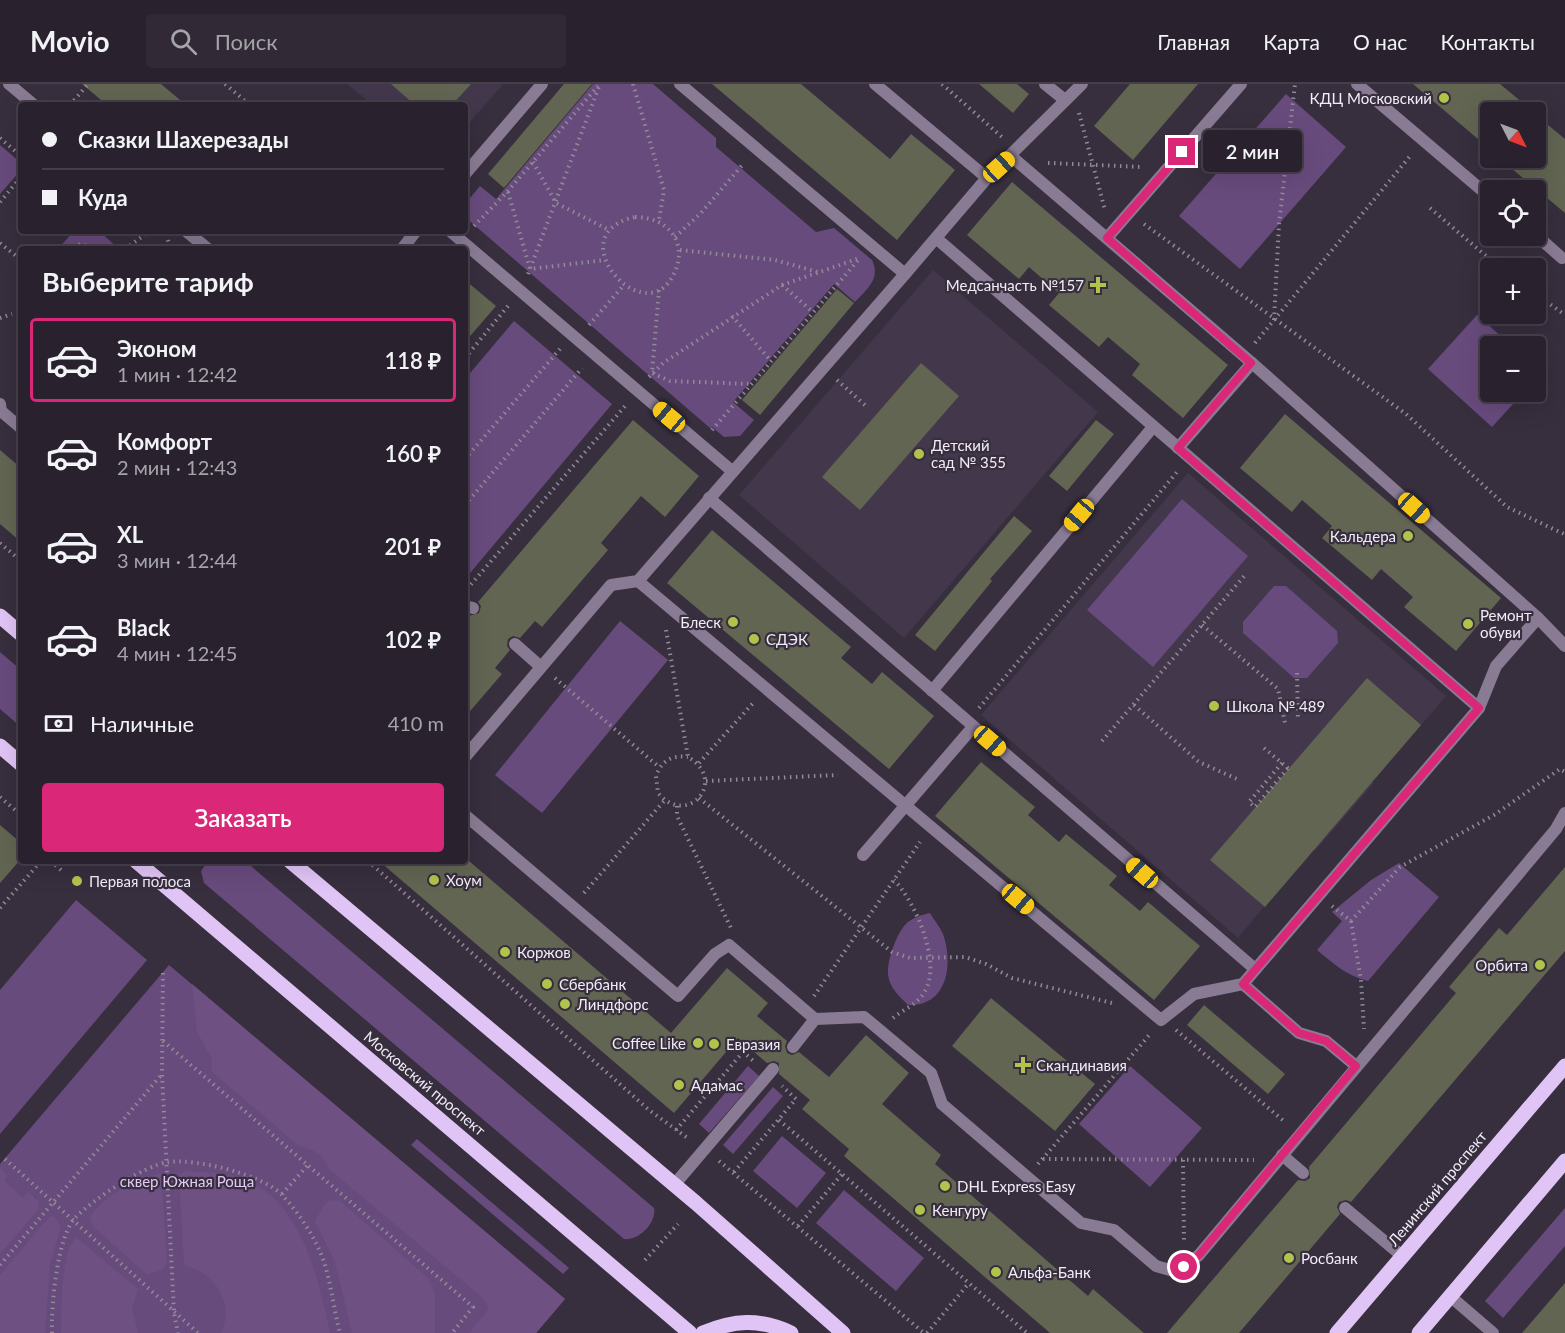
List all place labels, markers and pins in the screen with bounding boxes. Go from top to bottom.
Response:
place label: КДЦ Московский [1310,89,1432,107]
marker: КДЦ Московский [1437,91,1451,105]
place label: Медсанчасть №157 [946,276,1084,294]
marker: Медсанчасть №157 [1089,276,1107,294]
place label: Детский сад № 355 [931,436,1006,471]
marker: Детский сад № 355 [912,447,926,461]
place label: Кальдера [1330,527,1396,545]
marker: Кальдера [1401,529,1415,543]
place label: Ремонт обуви [1480,606,1532,641]
place label: Блеск [680,613,721,631]
marker: Блеск [726,615,740,629]
marker: Ремонт обуви [1461,617,1475,631]
place label: СДЭК [766,630,808,648]
marker: СДЭК [747,632,761,646]
place label: Школа № 489 [1226,697,1325,715]
marker: Школа № 489 [1207,699,1221,713]
place label: Хоум [446,871,482,889]
place label: Первая полоса [89,872,191,890]
marker: Хоум [427,873,441,887]
marker: Первая полоса [70,874,84,888]
place label: Коржов [517,943,571,961]
marker: Коржов [498,945,512,959]
place label: Орбита [1475,956,1528,974]
marker: Орбита [1533,958,1547,972]
place label: Сбербанк [559,975,627,993]
marker: Сбербанк [540,977,554,991]
place label: Линдфорс [576,995,649,1013]
marker: Линдфорс [558,997,572,1011]
place label: Coffee Like [612,1034,686,1052]
place label: Евразия [726,1035,781,1053]
marker: Coffee Like [691,1036,705,1050]
marker: Евразия [707,1037,721,1051]
marker: Скандинавия [1014,1056,1032,1074]
place label: Скандинавия [1036,1056,1127,1074]
place label: Адамас [691,1076,743,1094]
marker: Адамас [672,1078,686,1092]
place label: DHL Express Easy [957,1177,1076,1195]
marker: DHL Express Easy [938,1179,952,1193]
place label: Кенгуру [932,1201,988,1219]
marker: Кенгуру [913,1203,927,1217]
place label: Росбанк [1301,1249,1358,1267]
marker: Росбанк [1282,1251,1296,1265]
place label: Альфа-Банк [1008,1263,1091,1281]
marker: Альфа-Банк [989,1265,1003,1279]

